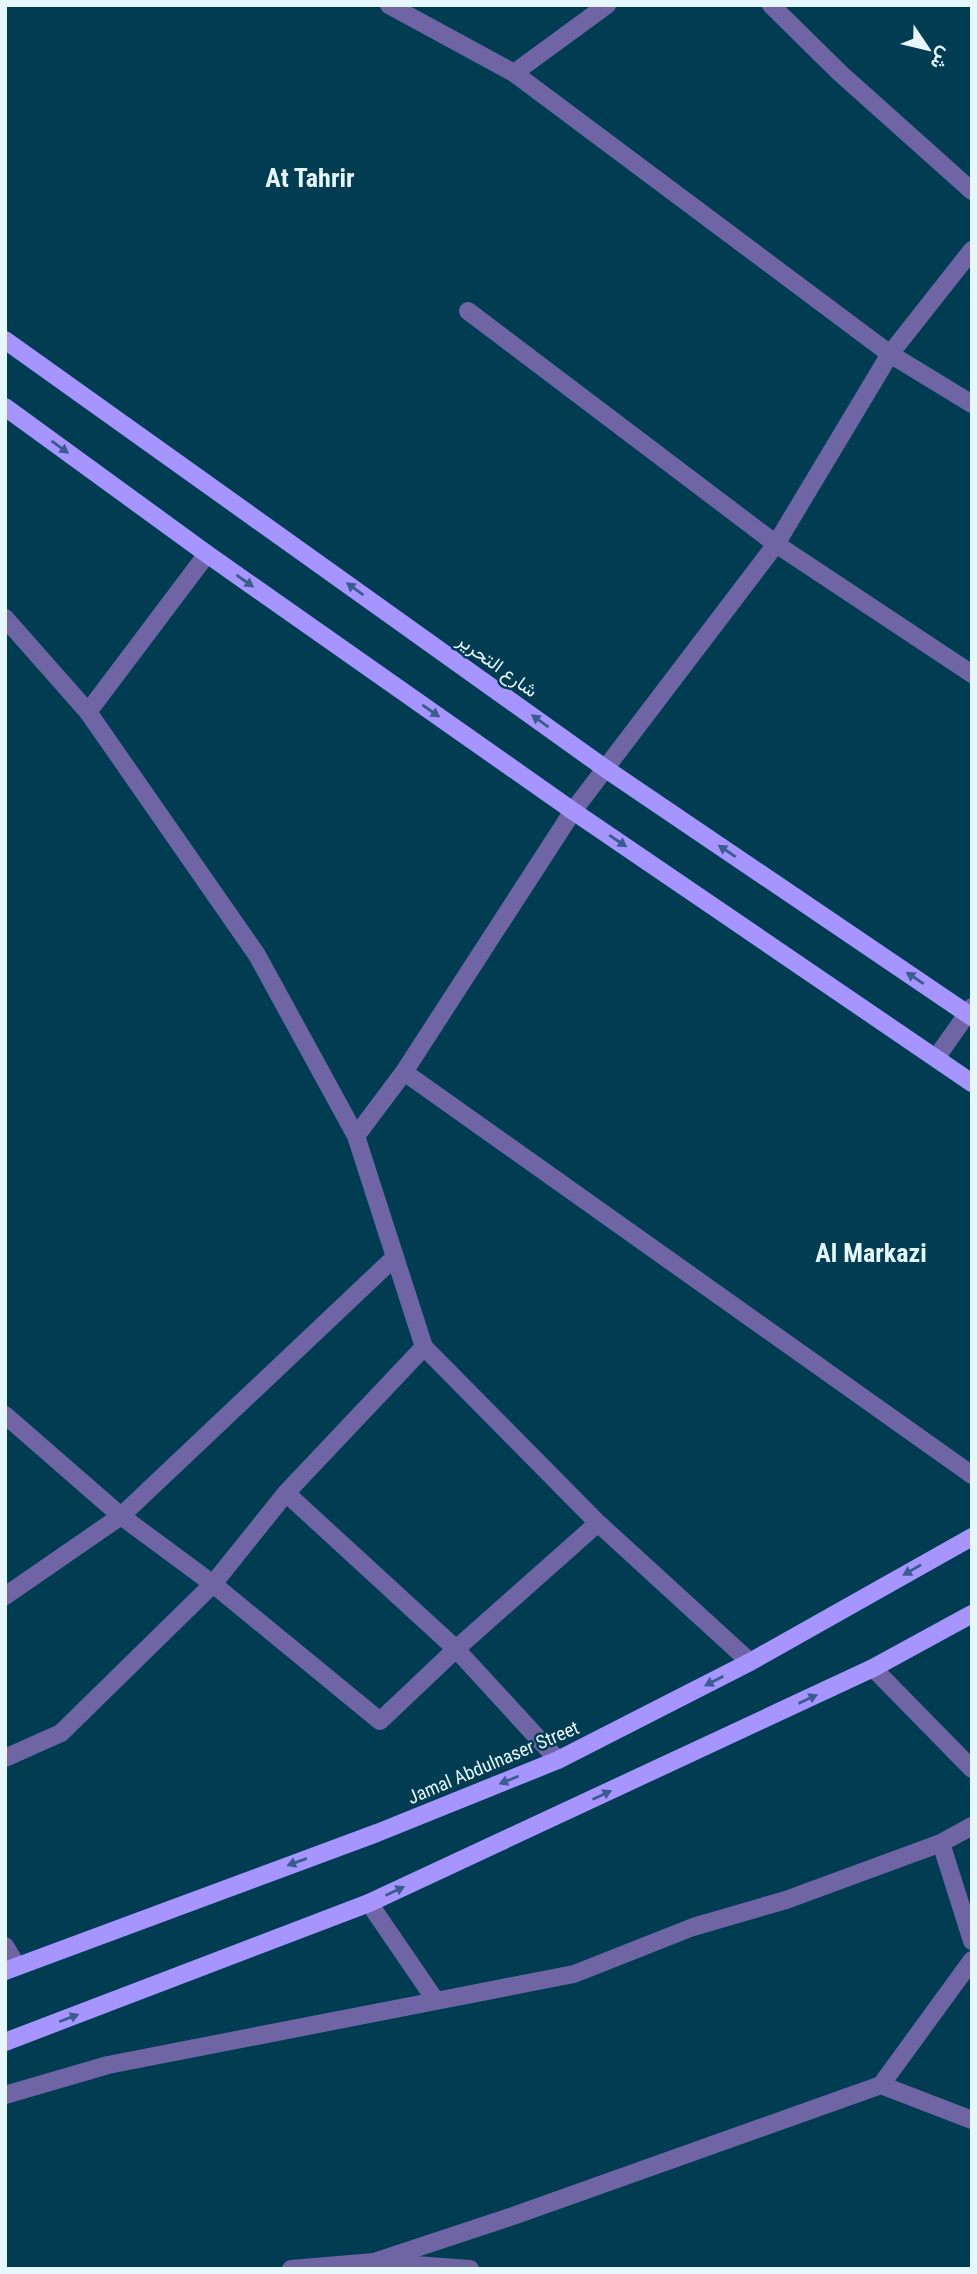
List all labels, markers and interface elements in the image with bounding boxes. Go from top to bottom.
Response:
north arrow [893,14,963,84]
text: ش [925,43,957,75]
district label: At Tahrir [265,163,355,193]
one-way arrow [51,440,69,454]
one-way arrow [235,574,254,587]
one-way arrow [346,582,364,596]
street label: شارع التحرير [452,628,542,703]
one-way arrow [422,704,440,718]
one-way arrow [531,714,549,728]
one-way arrow [609,834,627,848]
one-way arrow [717,844,737,857]
one-way arrow [905,972,925,985]
district label: Al Markazi [815,1238,927,1268]
one-way arrow [903,1564,922,1576]
one-way arrow [704,1675,723,1687]
one-way arrow [798,1693,818,1705]
street label: Jamal Abdulnaser Street [404,1716,582,1809]
one-way arrow [499,1774,519,1786]
one-way arrow [591,1789,612,1800]
one-way arrow [286,1857,307,1868]
one-way arrow [385,1885,405,1897]
one-way arrow [59,2012,80,2023]

